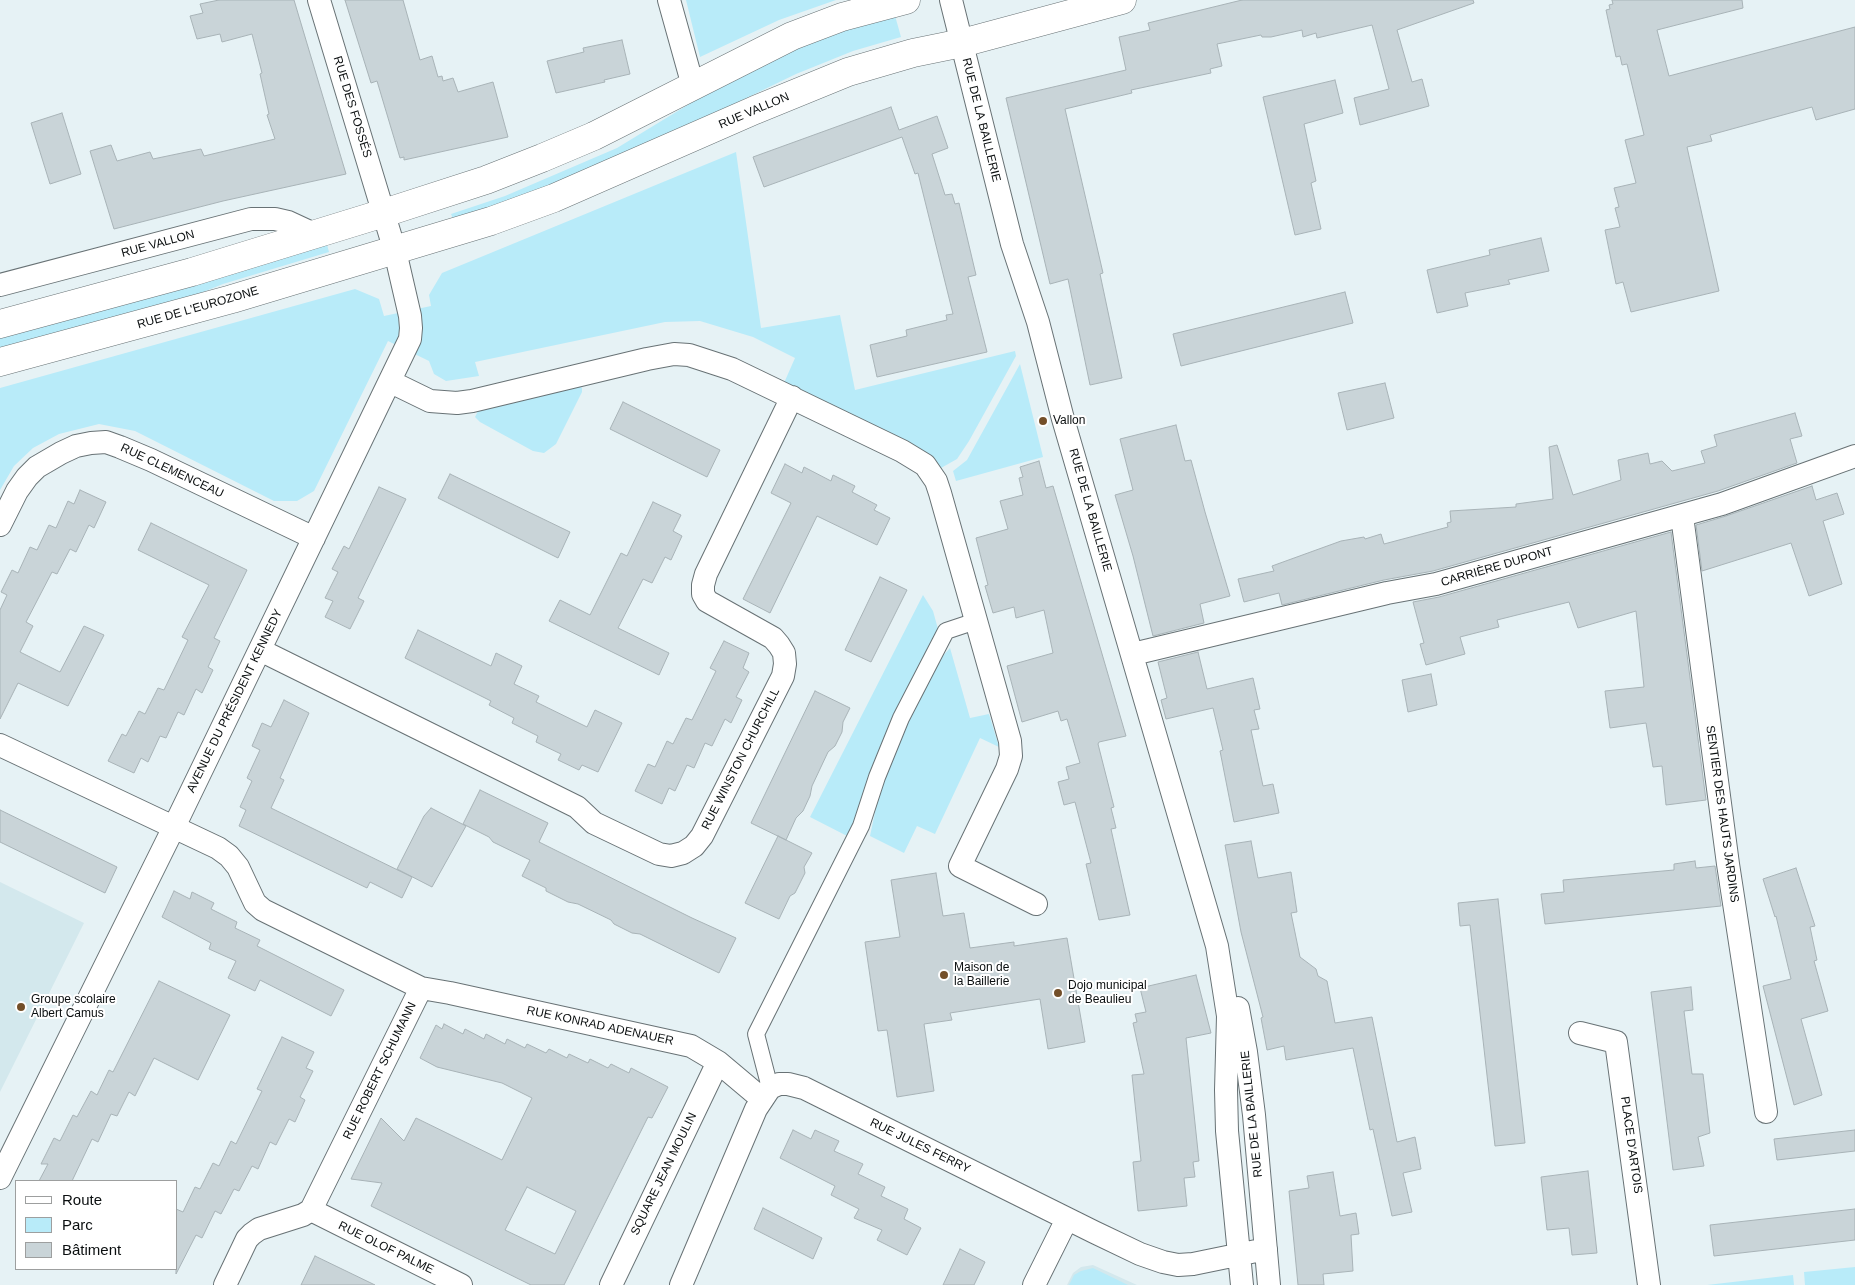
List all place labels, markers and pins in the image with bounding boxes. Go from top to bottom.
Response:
place label: Vallon [1053,414,1085,428]
marker: Vallon [1037,415,1049,427]
place label: Maison de la Baillerie [954,961,1009,989]
marker: Maison de la Baillerie [938,969,950,981]
place label: Dojo municipal de Beaulieu [1068,979,1147,1007]
marker: Dojo municipal de Beaulieu [1052,987,1064,999]
place label: Groupe scolaire Albert Camus [31,993,116,1021]
marker: Groupe scolaire Albert Camus [15,1001,27,1013]

